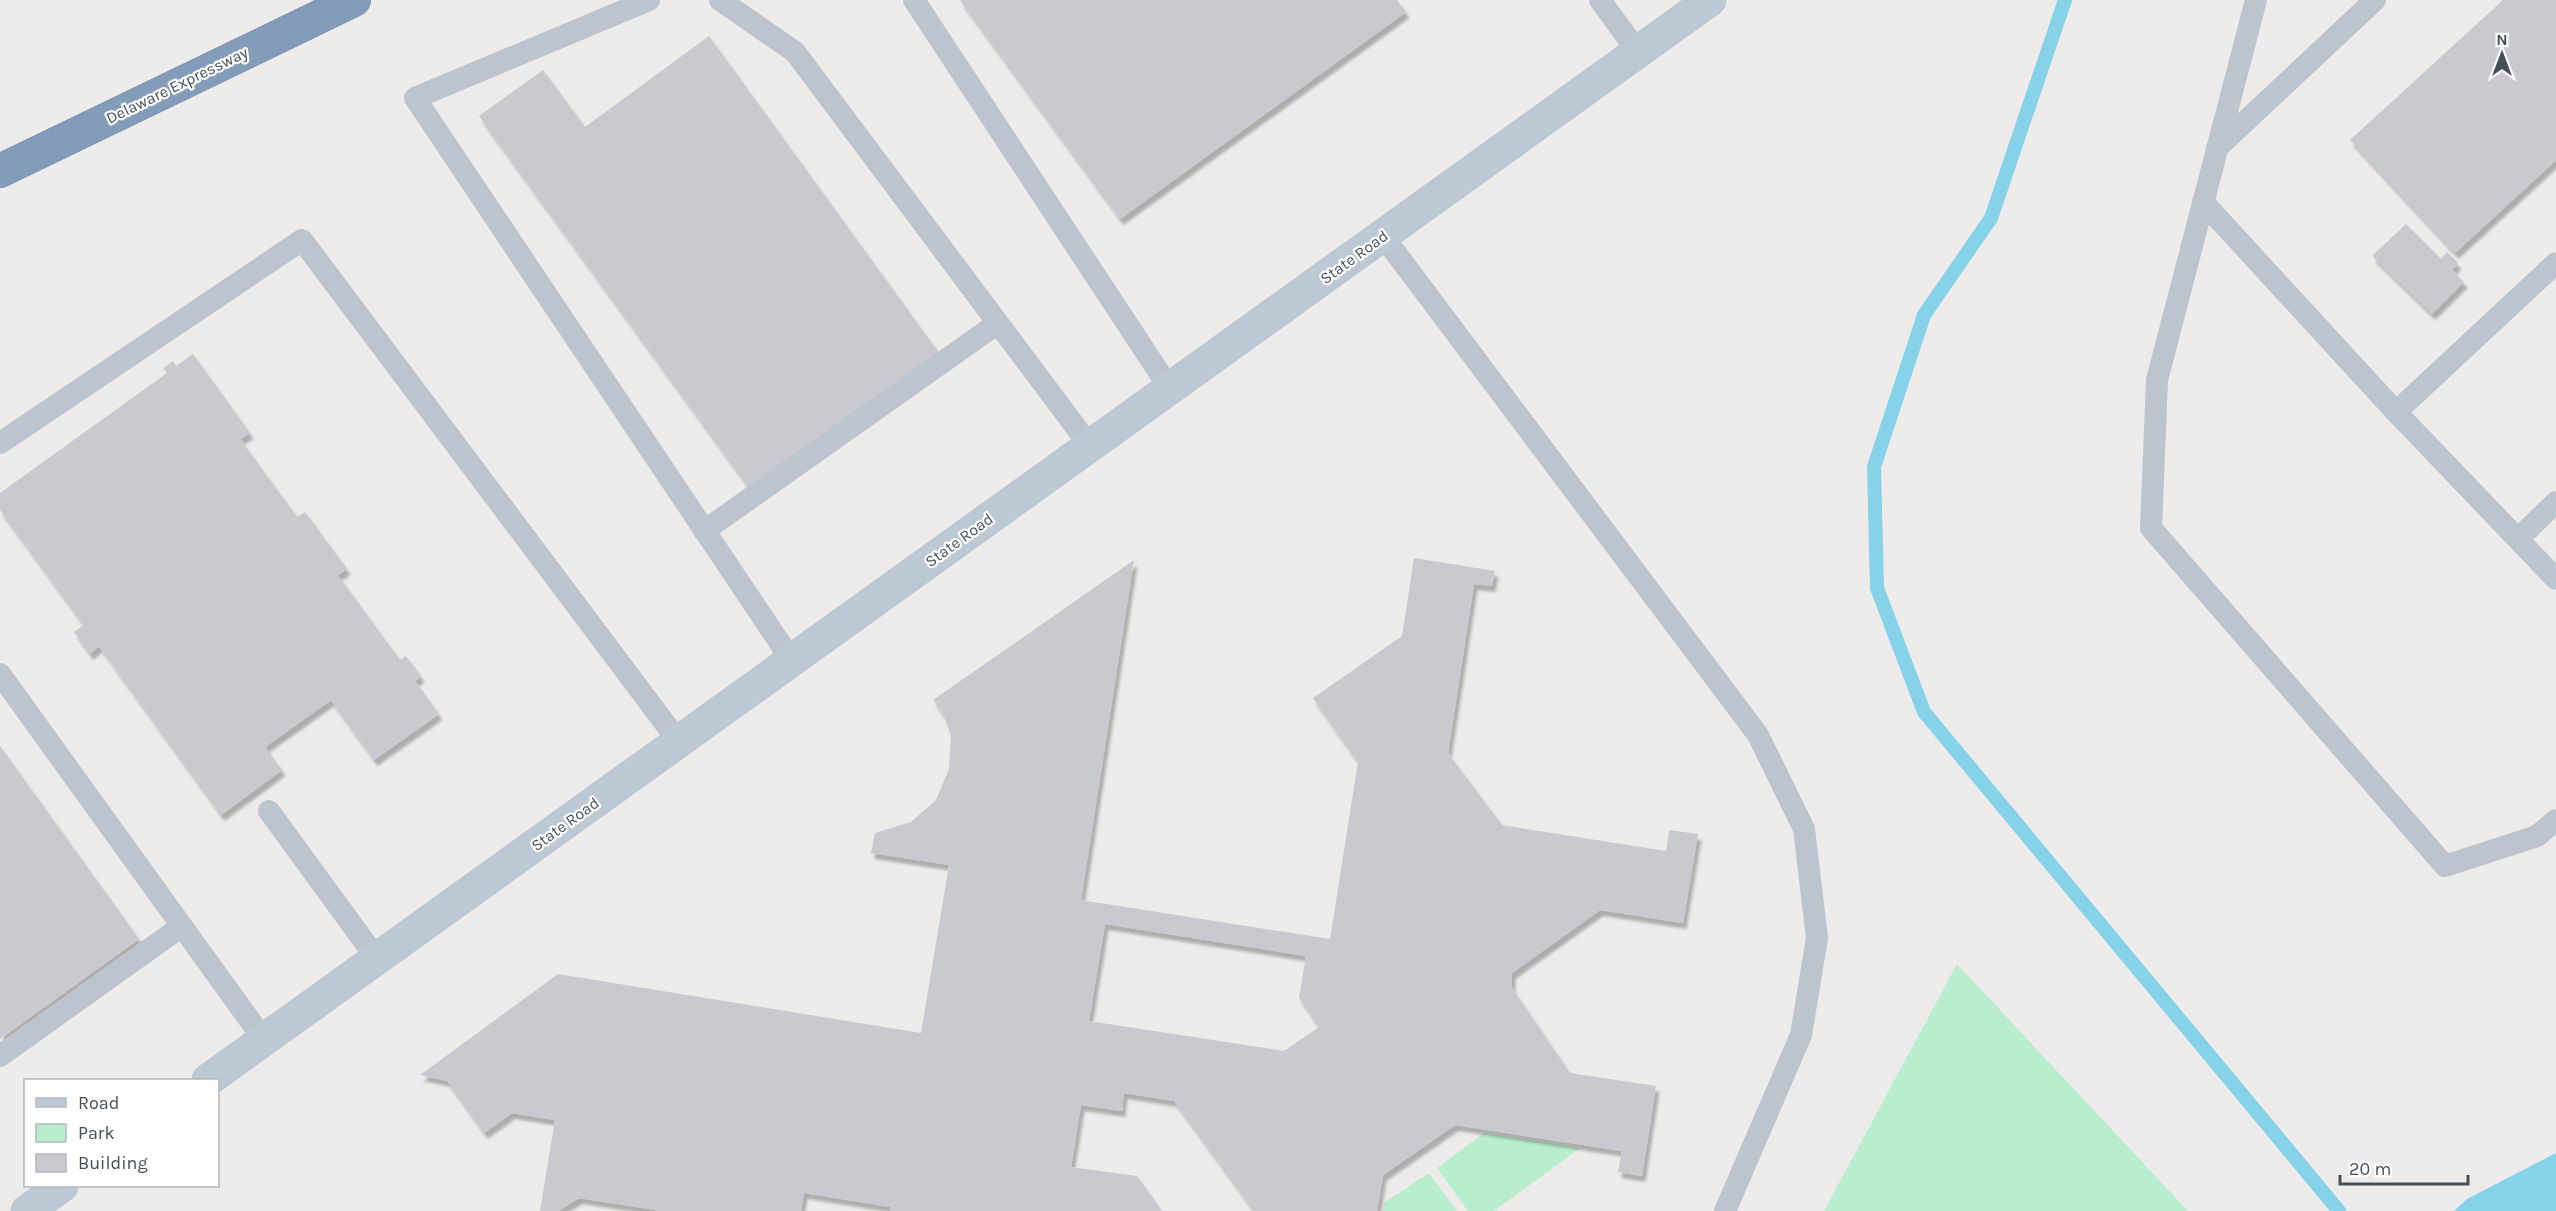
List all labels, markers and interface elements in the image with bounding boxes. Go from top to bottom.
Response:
north arrow [2472,24,2532,84]
text: N [2496,30,2508,49]
street label: Delaware Expressway [103,42,252,128]
street label: State Road [1316,226,1392,288]
street label: State Road [921,509,997,571]
street label: State Road [527,793,603,855]
legend [24,1079,219,1187]
text: Road [78,1092,119,1114]
text: Park [78,1122,115,1144]
scale bar [2340,1148,2468,1186]
text: Building [78,1152,148,1174]
text: 20 m [2349,1158,2391,1180]

